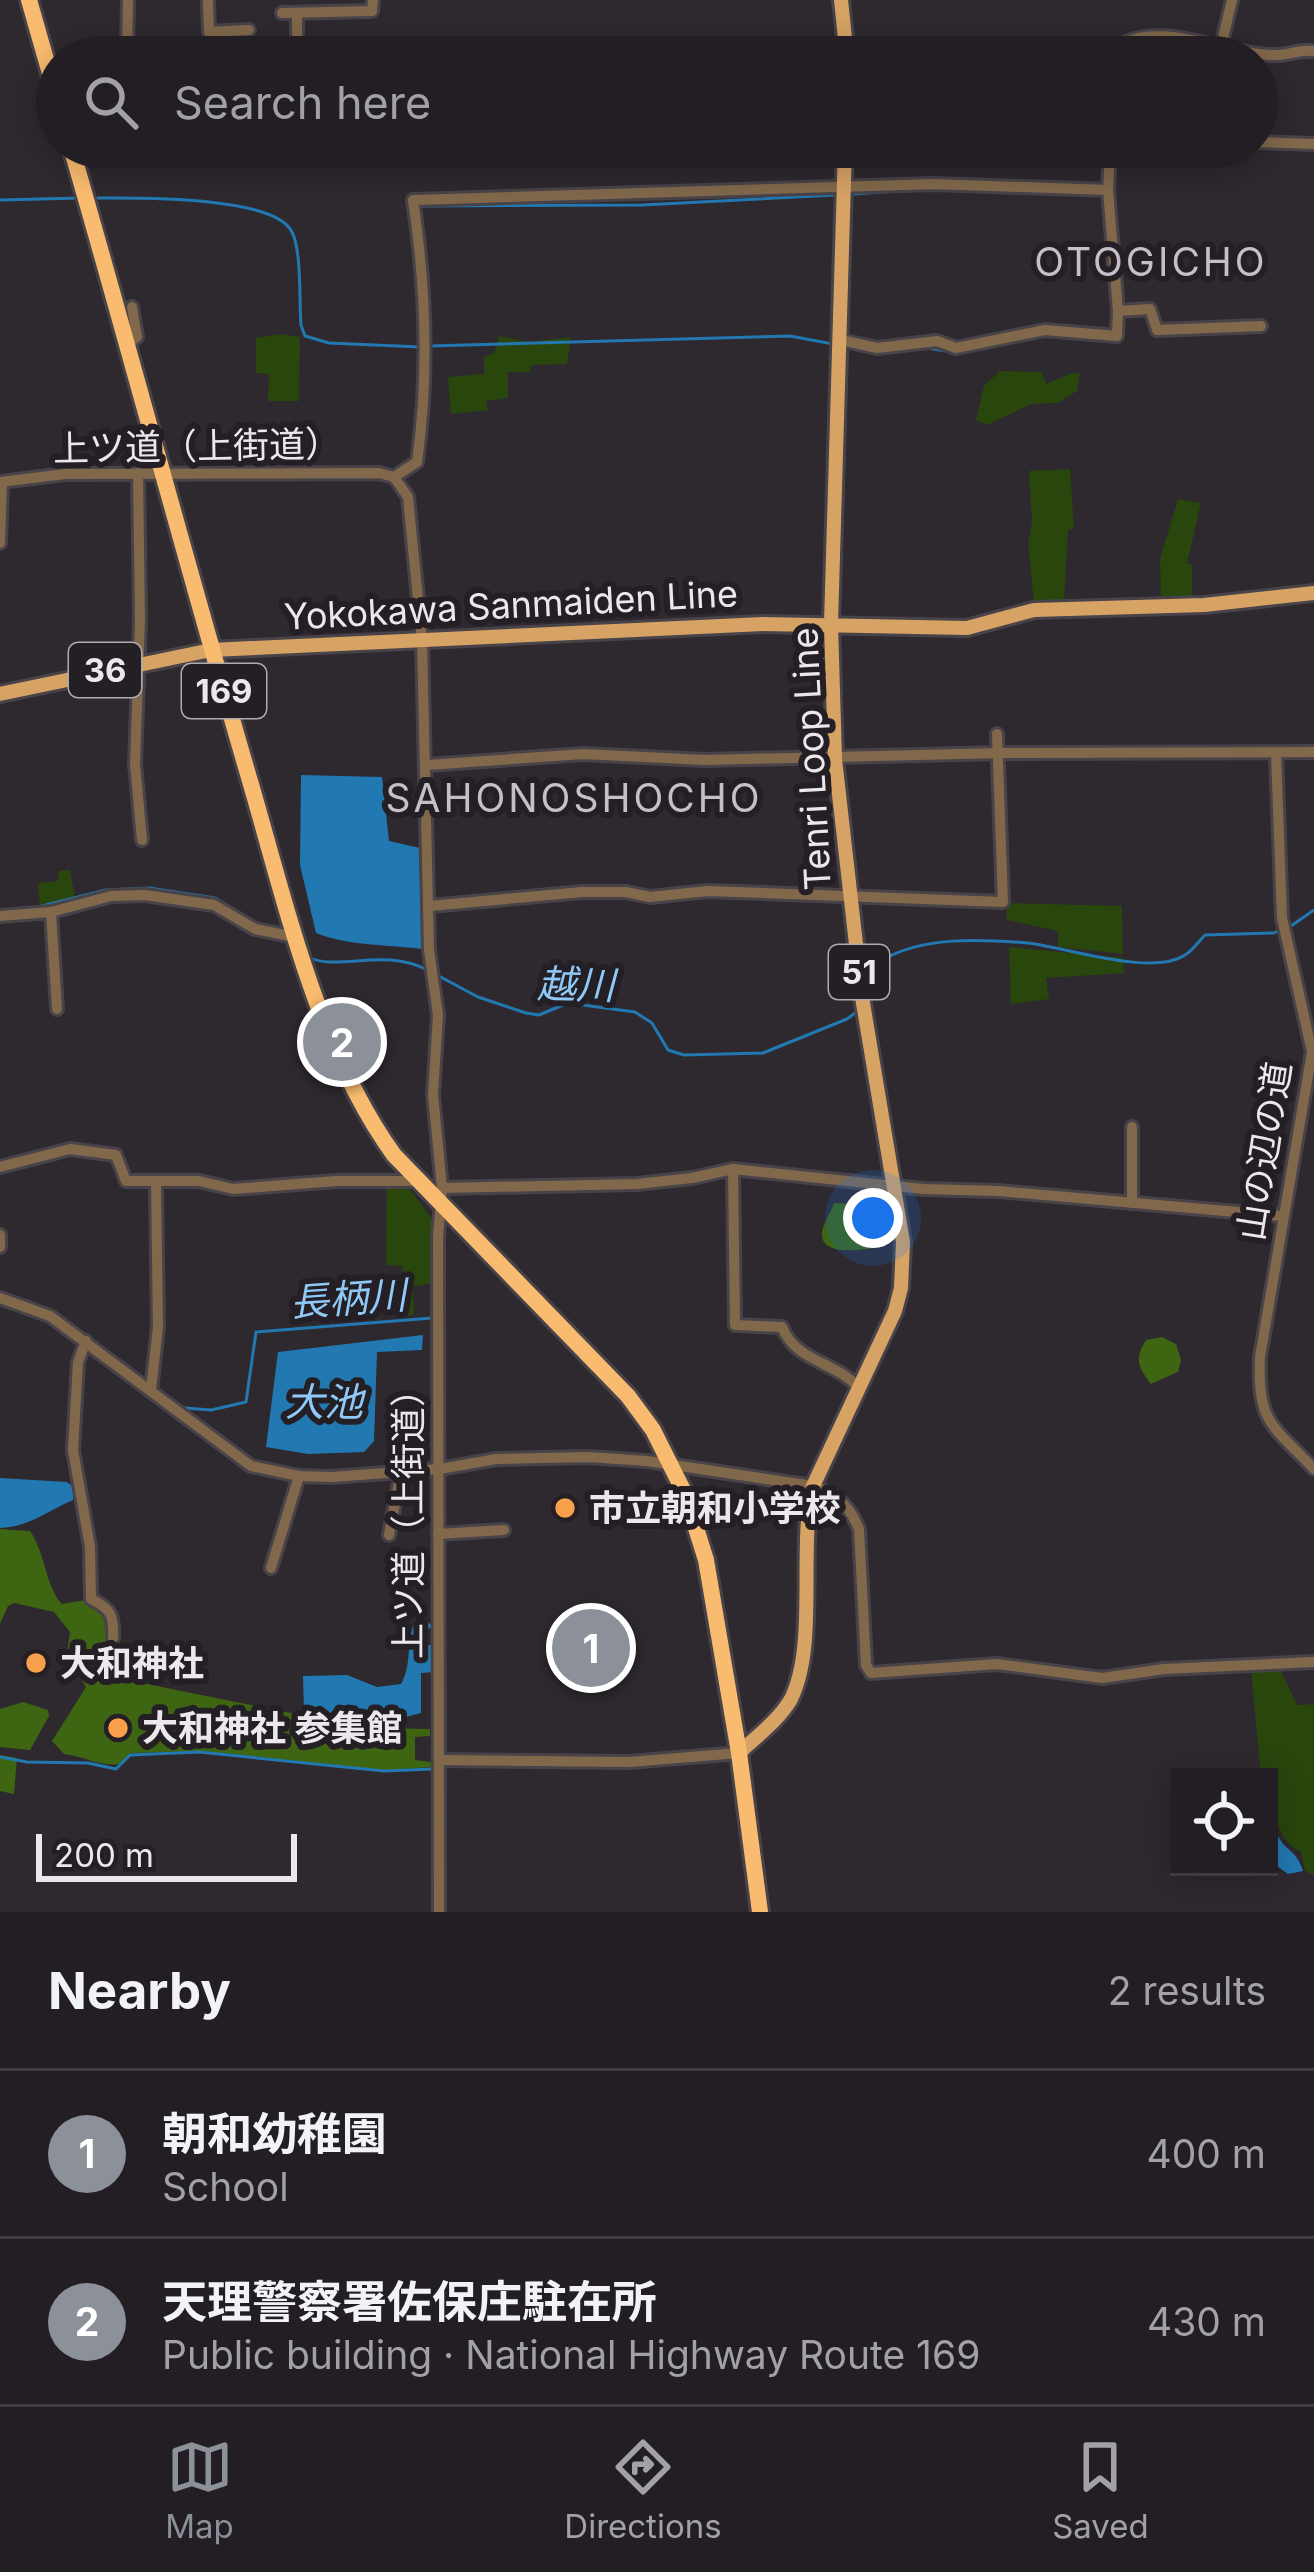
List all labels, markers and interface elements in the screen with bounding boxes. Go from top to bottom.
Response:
search box [36,36,1278,168]
icon: search [78,69,144,135]
text: Search here [174,75,431,130]
district label: OTOGICHO [1034,238,1268,285]
street label: 上ツ道（上街道） [53,421,341,471]
street label: Yokokawa Sanmaiden Line [283,571,739,639]
street label: Tenri Loop Line [782,627,840,891]
road number: 36 [69,643,141,697]
road number: 169 [182,664,266,718]
district label: SAHONOSHOCHO [385,774,763,821]
road number: 51 [829,945,889,999]
water label: 越川 [537,960,619,1008]
pin: 2 [303,997,381,1087]
street label: 山の辺の道 [1228,1059,1300,1243]
your location [843,1188,903,1248]
water label: 長柄川 [288,1270,412,1326]
street label: 上ツ道（上街道） [386,1371,430,1659]
water label: 大池 [285,1378,367,1425]
place label: 市立朝和小学校 [589,1486,841,1530]
marker: 市立朝和小学校 [552,1495,578,1521]
pin: 1 [552,1603,630,1693]
place label: 大和神社 [60,1641,204,1685]
marker: 大和神社 [23,1650,49,1676]
place label: 大和神社 参集館 [142,1706,403,1750]
marker: 大和神社 参集館 [105,1715,131,1741]
map controls [1170,1768,1278,1876]
button: locate [1170,1768,1278,1876]
scale bar [36,1828,297,1881]
text: 200 m [54,1835,154,1875]
text: Nearby [48,1960,231,2021]
text: 2 results [1108,1967,1266,2014]
text: 朝和幼稚園 [162,2106,387,2161]
text: 1 [79,2130,95,2177]
text: 400 m [1146,2130,1266,2177]
text: School [162,2163,289,2210]
text: 天理警察署佐保庄駐在所 [162,2274,657,2329]
text: 2 [75,2298,99,2345]
text: 430 m [1147,2298,1266,2345]
text: Public building · National Highway Route 169 [162,2331,980,2378]
tab: Map [165,2434,234,2546]
tab: Directions [564,2434,722,2546]
tab: Saved [1052,2434,1149,2546]

